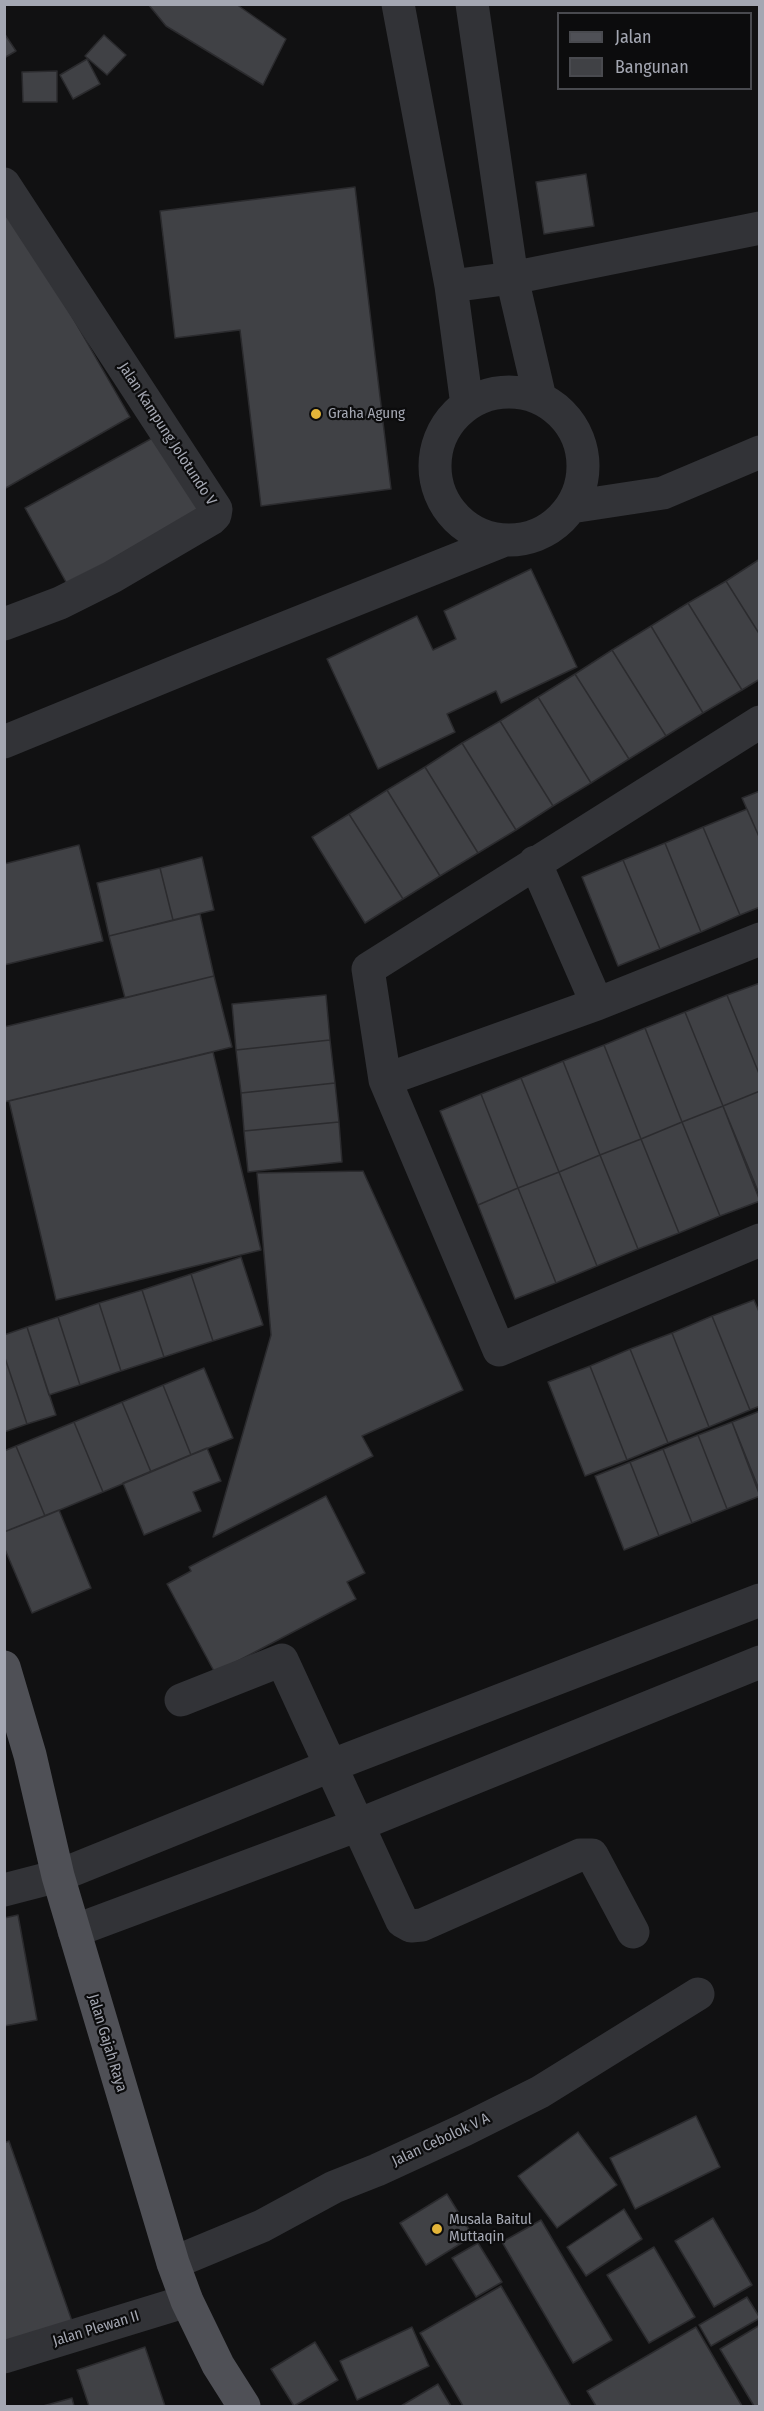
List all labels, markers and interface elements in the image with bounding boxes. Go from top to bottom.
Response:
legend [557,12,752,90]
text: Jalan [615,26,652,48]
text: Bangunan [615,56,689,78]
street label: Jalan Kampung Jolotundo V [114,359,220,509]
place label: Graha Agung [328,405,405,423]
marker: Graha Agung [309,407,323,421]
street label: Jalan Gajah Raya [84,1992,130,2094]
street label: Jalan Cebolok V A [389,2109,493,2171]
place label: Musala Baitul Muttaqin [449,2211,532,2246]
marker: Musala Baitul Muttaqin [430,2222,444,2236]
street label: Jalan Plewan II [51,2307,141,2351]

